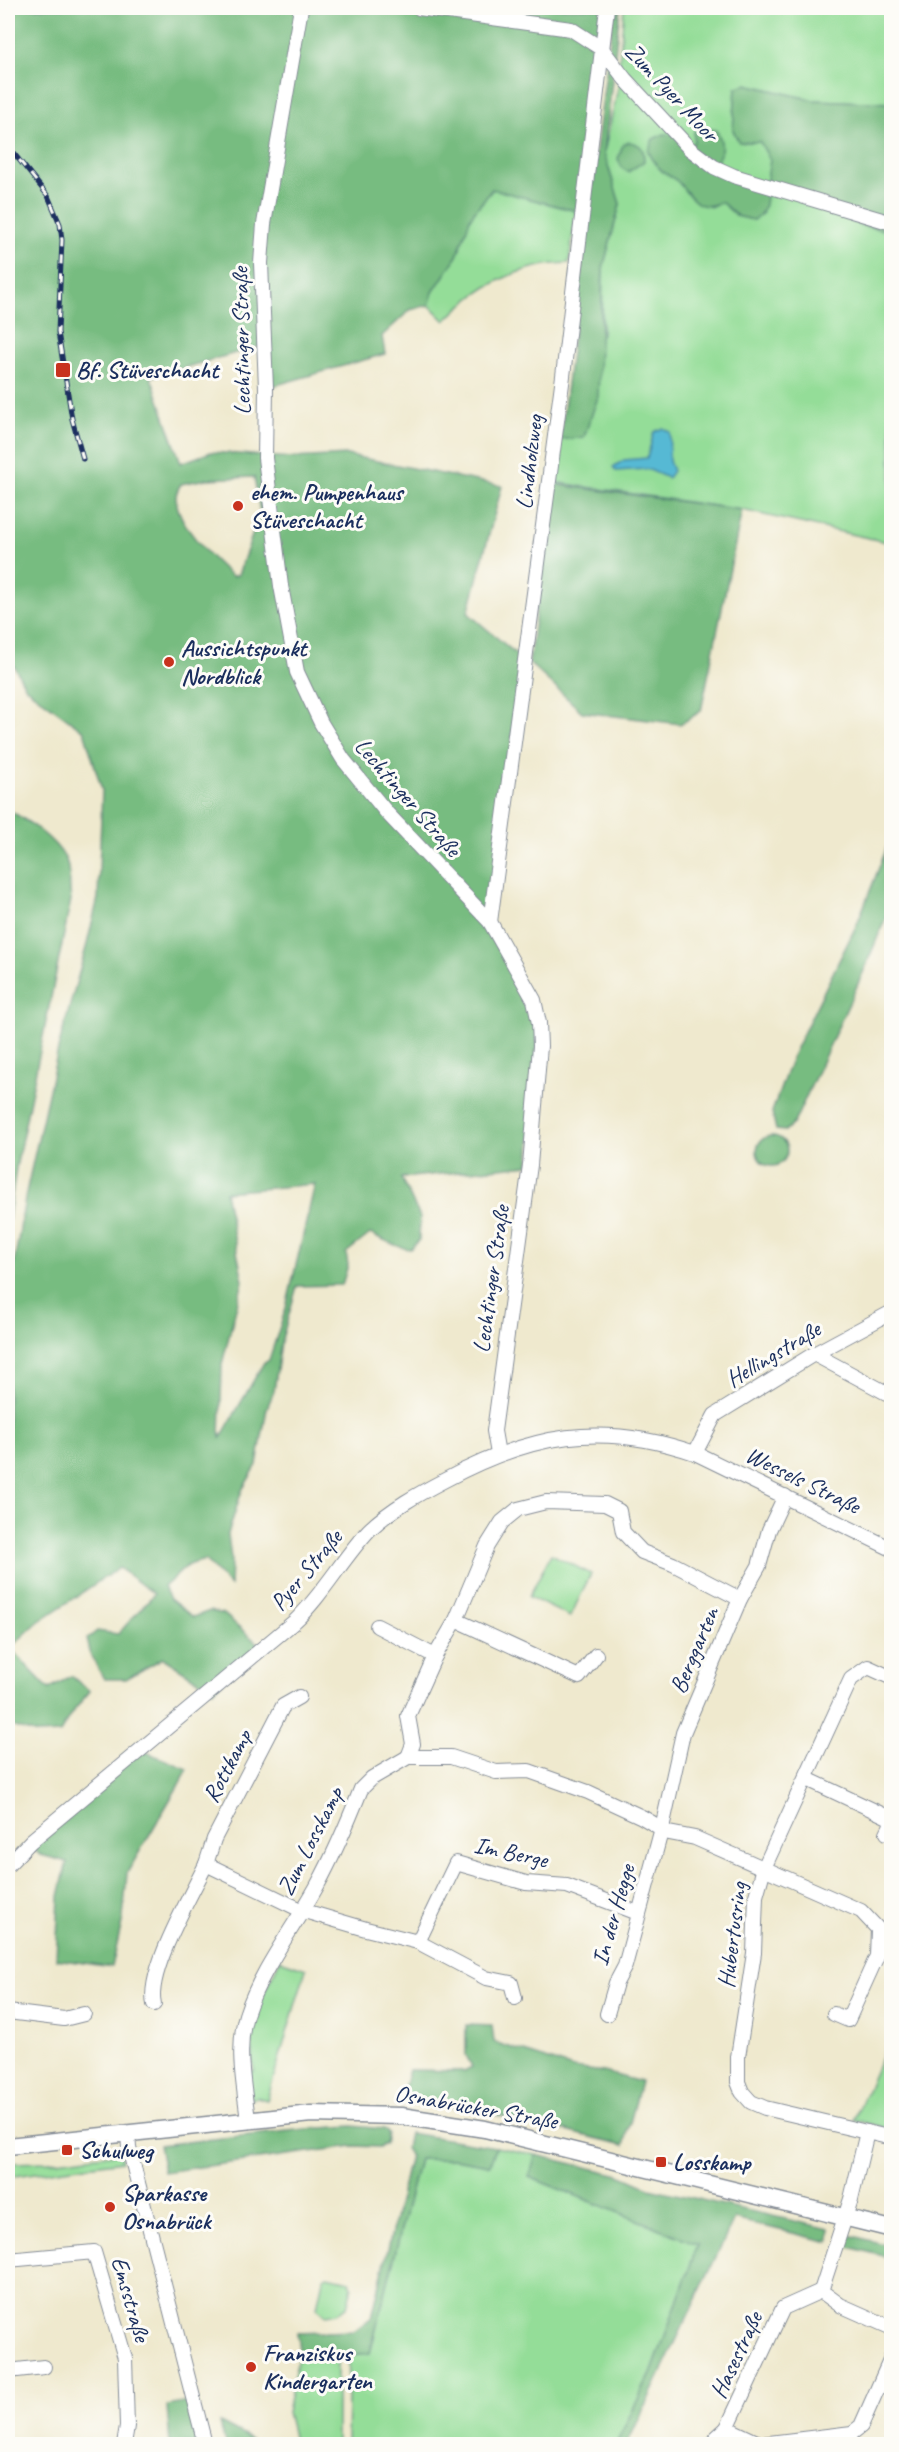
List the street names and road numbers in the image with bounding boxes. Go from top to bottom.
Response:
street label: Zum Pyer Moor [619,36,727,149]
street label: Lechtinger Straße [225,265,257,415]
street label: Lindholzweg [508,412,550,511]
street label: Lechtinger Straße [348,731,469,864]
street label: Lechtinger Straße [466,1201,516,1354]
street label: Hellingstraße [720,1313,828,1394]
street label: Wessels Straße [741,1439,867,1522]
street label: Pyer Straße [263,1522,350,1617]
street label: Berggarten [662,1601,726,1698]
street label: Rottkamp [195,1723,259,1807]
street label: Zum Losskamp [270,1780,351,1900]
street label: Im Berge [472,1830,553,1875]
street label: In der Hegge [584,1859,642,1969]
street label: Hubertusring [711,1879,754,1990]
street label: Osnabrücker Straße [392,2078,562,2136]
street label: Emsstraße [105,2253,158,2347]
street label: Hasestraße [703,2305,770,2403]

